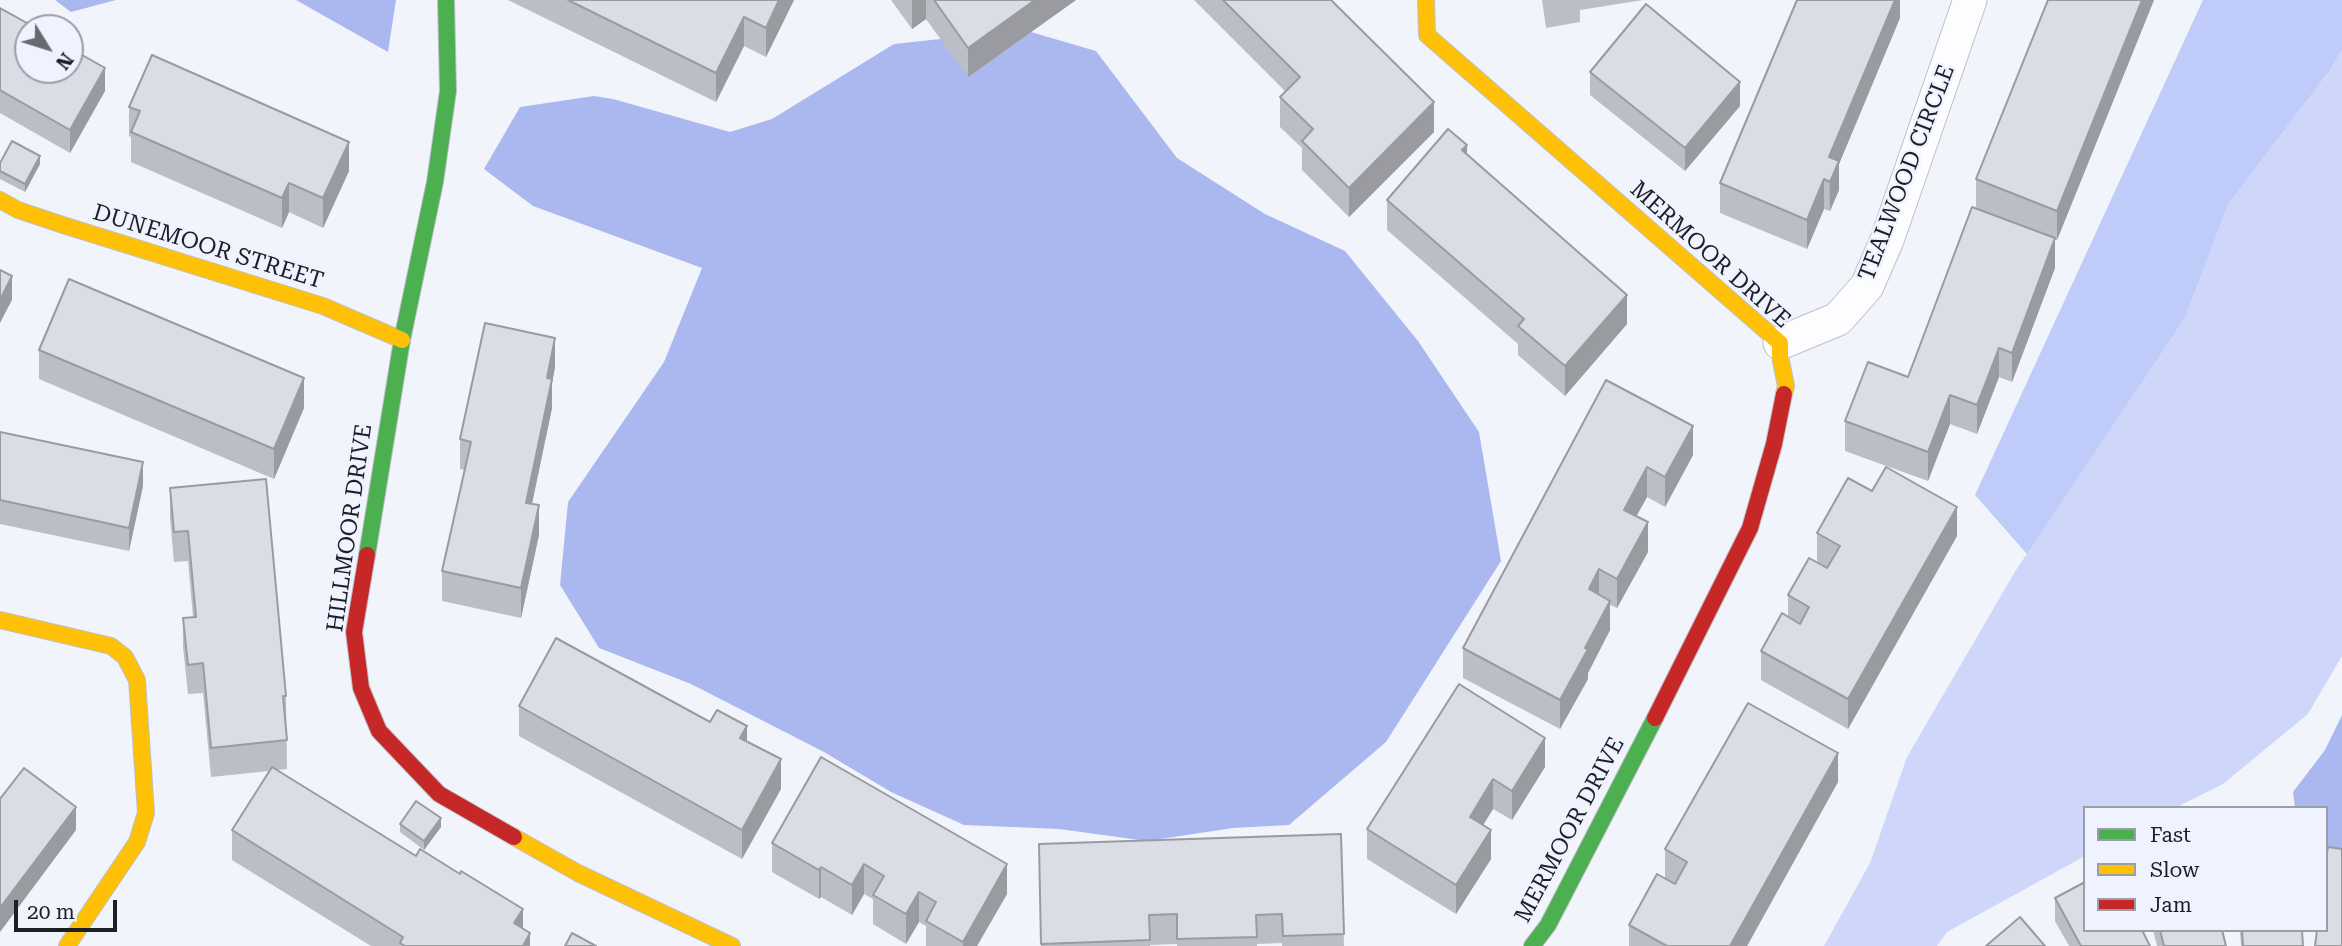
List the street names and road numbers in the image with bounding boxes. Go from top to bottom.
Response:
street label: TEALWOOD CIRCLE [1853,61,1961,285]
street label: MERMOOR DRIVE [1624,176,1796,334]
street label: DUNEMOOR STREET [89,199,327,295]
street label: HILLMOOR DRIVE [322,422,378,634]
street label: MERMOOR DRIVE [1509,733,1631,927]

